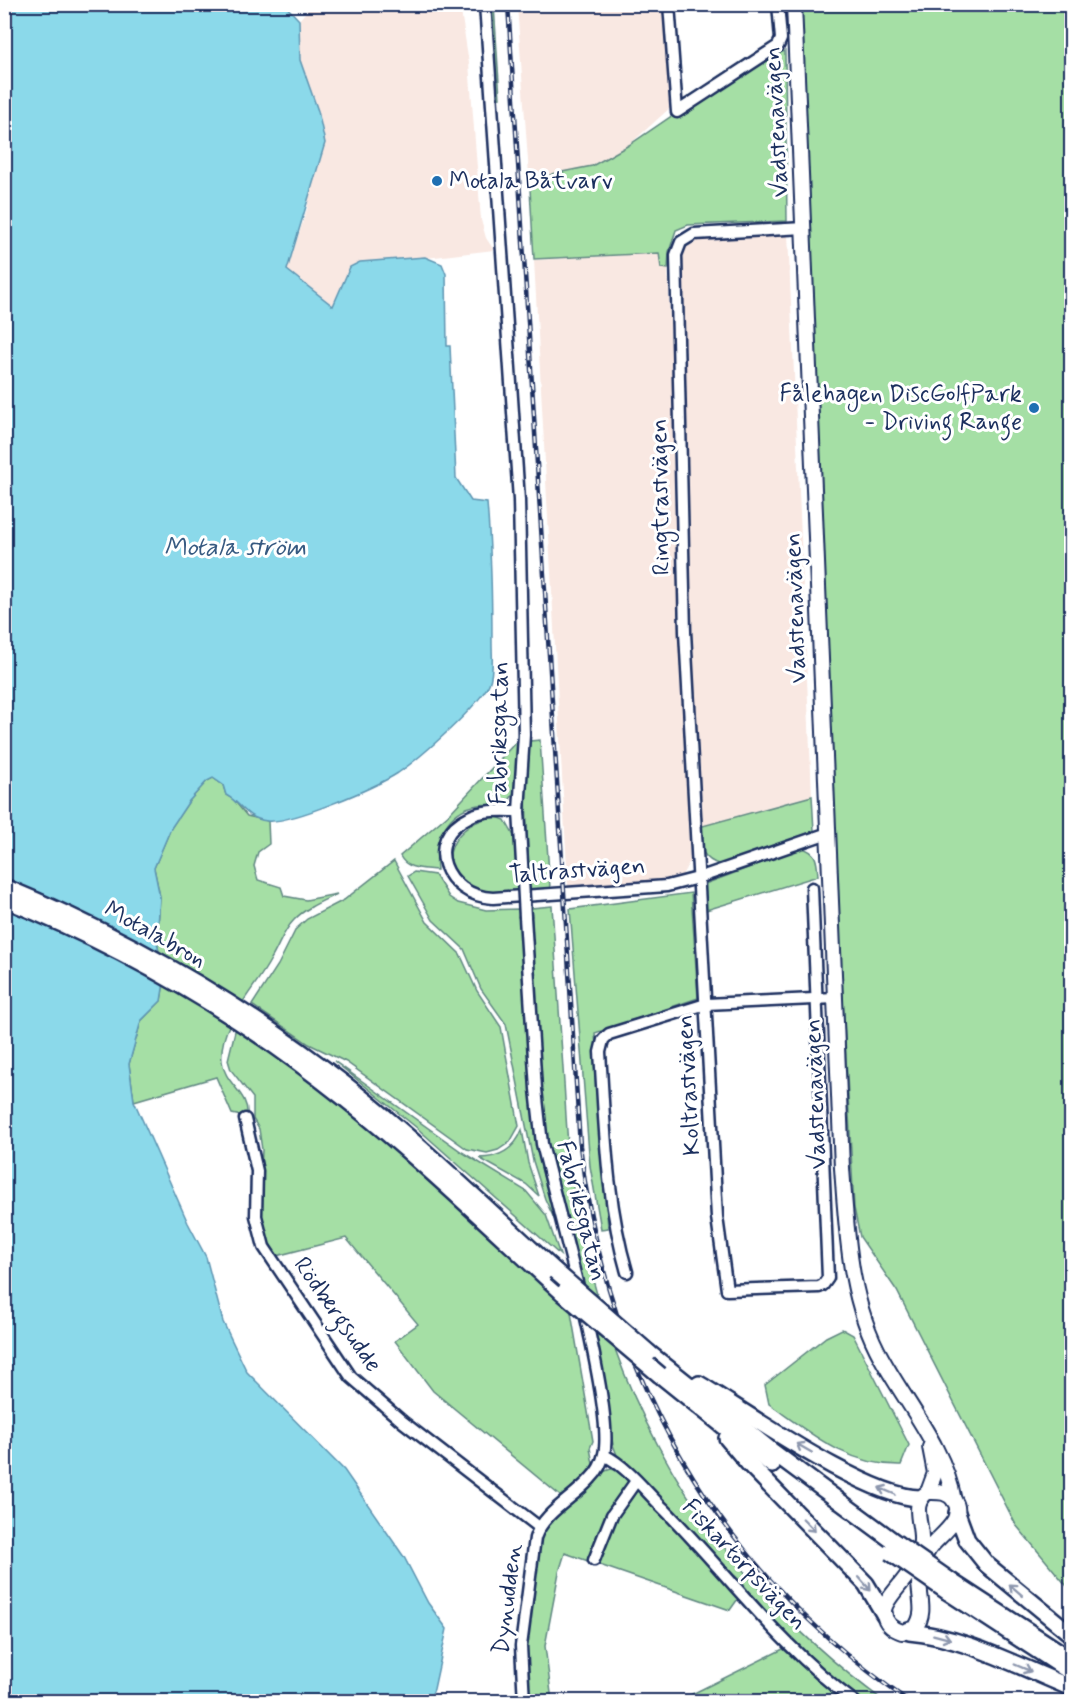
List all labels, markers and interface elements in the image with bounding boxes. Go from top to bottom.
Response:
street label: Vadstenavägen [758,46,796,198]
place label: Motala Båtvarv [449,166,613,197]
marker: Motala Båtvarv [430,174,444,188]
place label: Fålehagen DiscGolfPark - Driving Range [780,379,1022,441]
marker: Fålehagen DiscGolfPark - Driving Range [1027,401,1041,415]
street label: Ringtrastvägen [644,418,680,576]
water label: Motala ström [164,531,306,565]
street label: Vadstenavägen [778,532,814,684]
street label: Fabriksgatan [483,661,519,805]
street label: Taltrastvägen [508,851,646,891]
street label: Motalabron [98,894,212,976]
street label: Koltrastvägen [670,1014,708,1156]
street label: Vadstenavägen [798,1018,834,1170]
street label: Fabriksgatan [547,1138,613,1285]
street label: Rödbergsudde [283,1251,388,1380]
one-way arrow [796,1442,813,1454]
one-way arrow [878,1485,897,1496]
street label: Fiskartorpsvägen [675,1493,813,1637]
one-way arrow [802,1518,816,1533]
street label: Dynudden [486,1542,530,1656]
one-way arrow [858,1576,872,1591]
one-way arrow [1009,1583,1024,1597]
one-way arrow [932,1632,951,1643]
one-way arrow [1013,1663,1032,1674]

